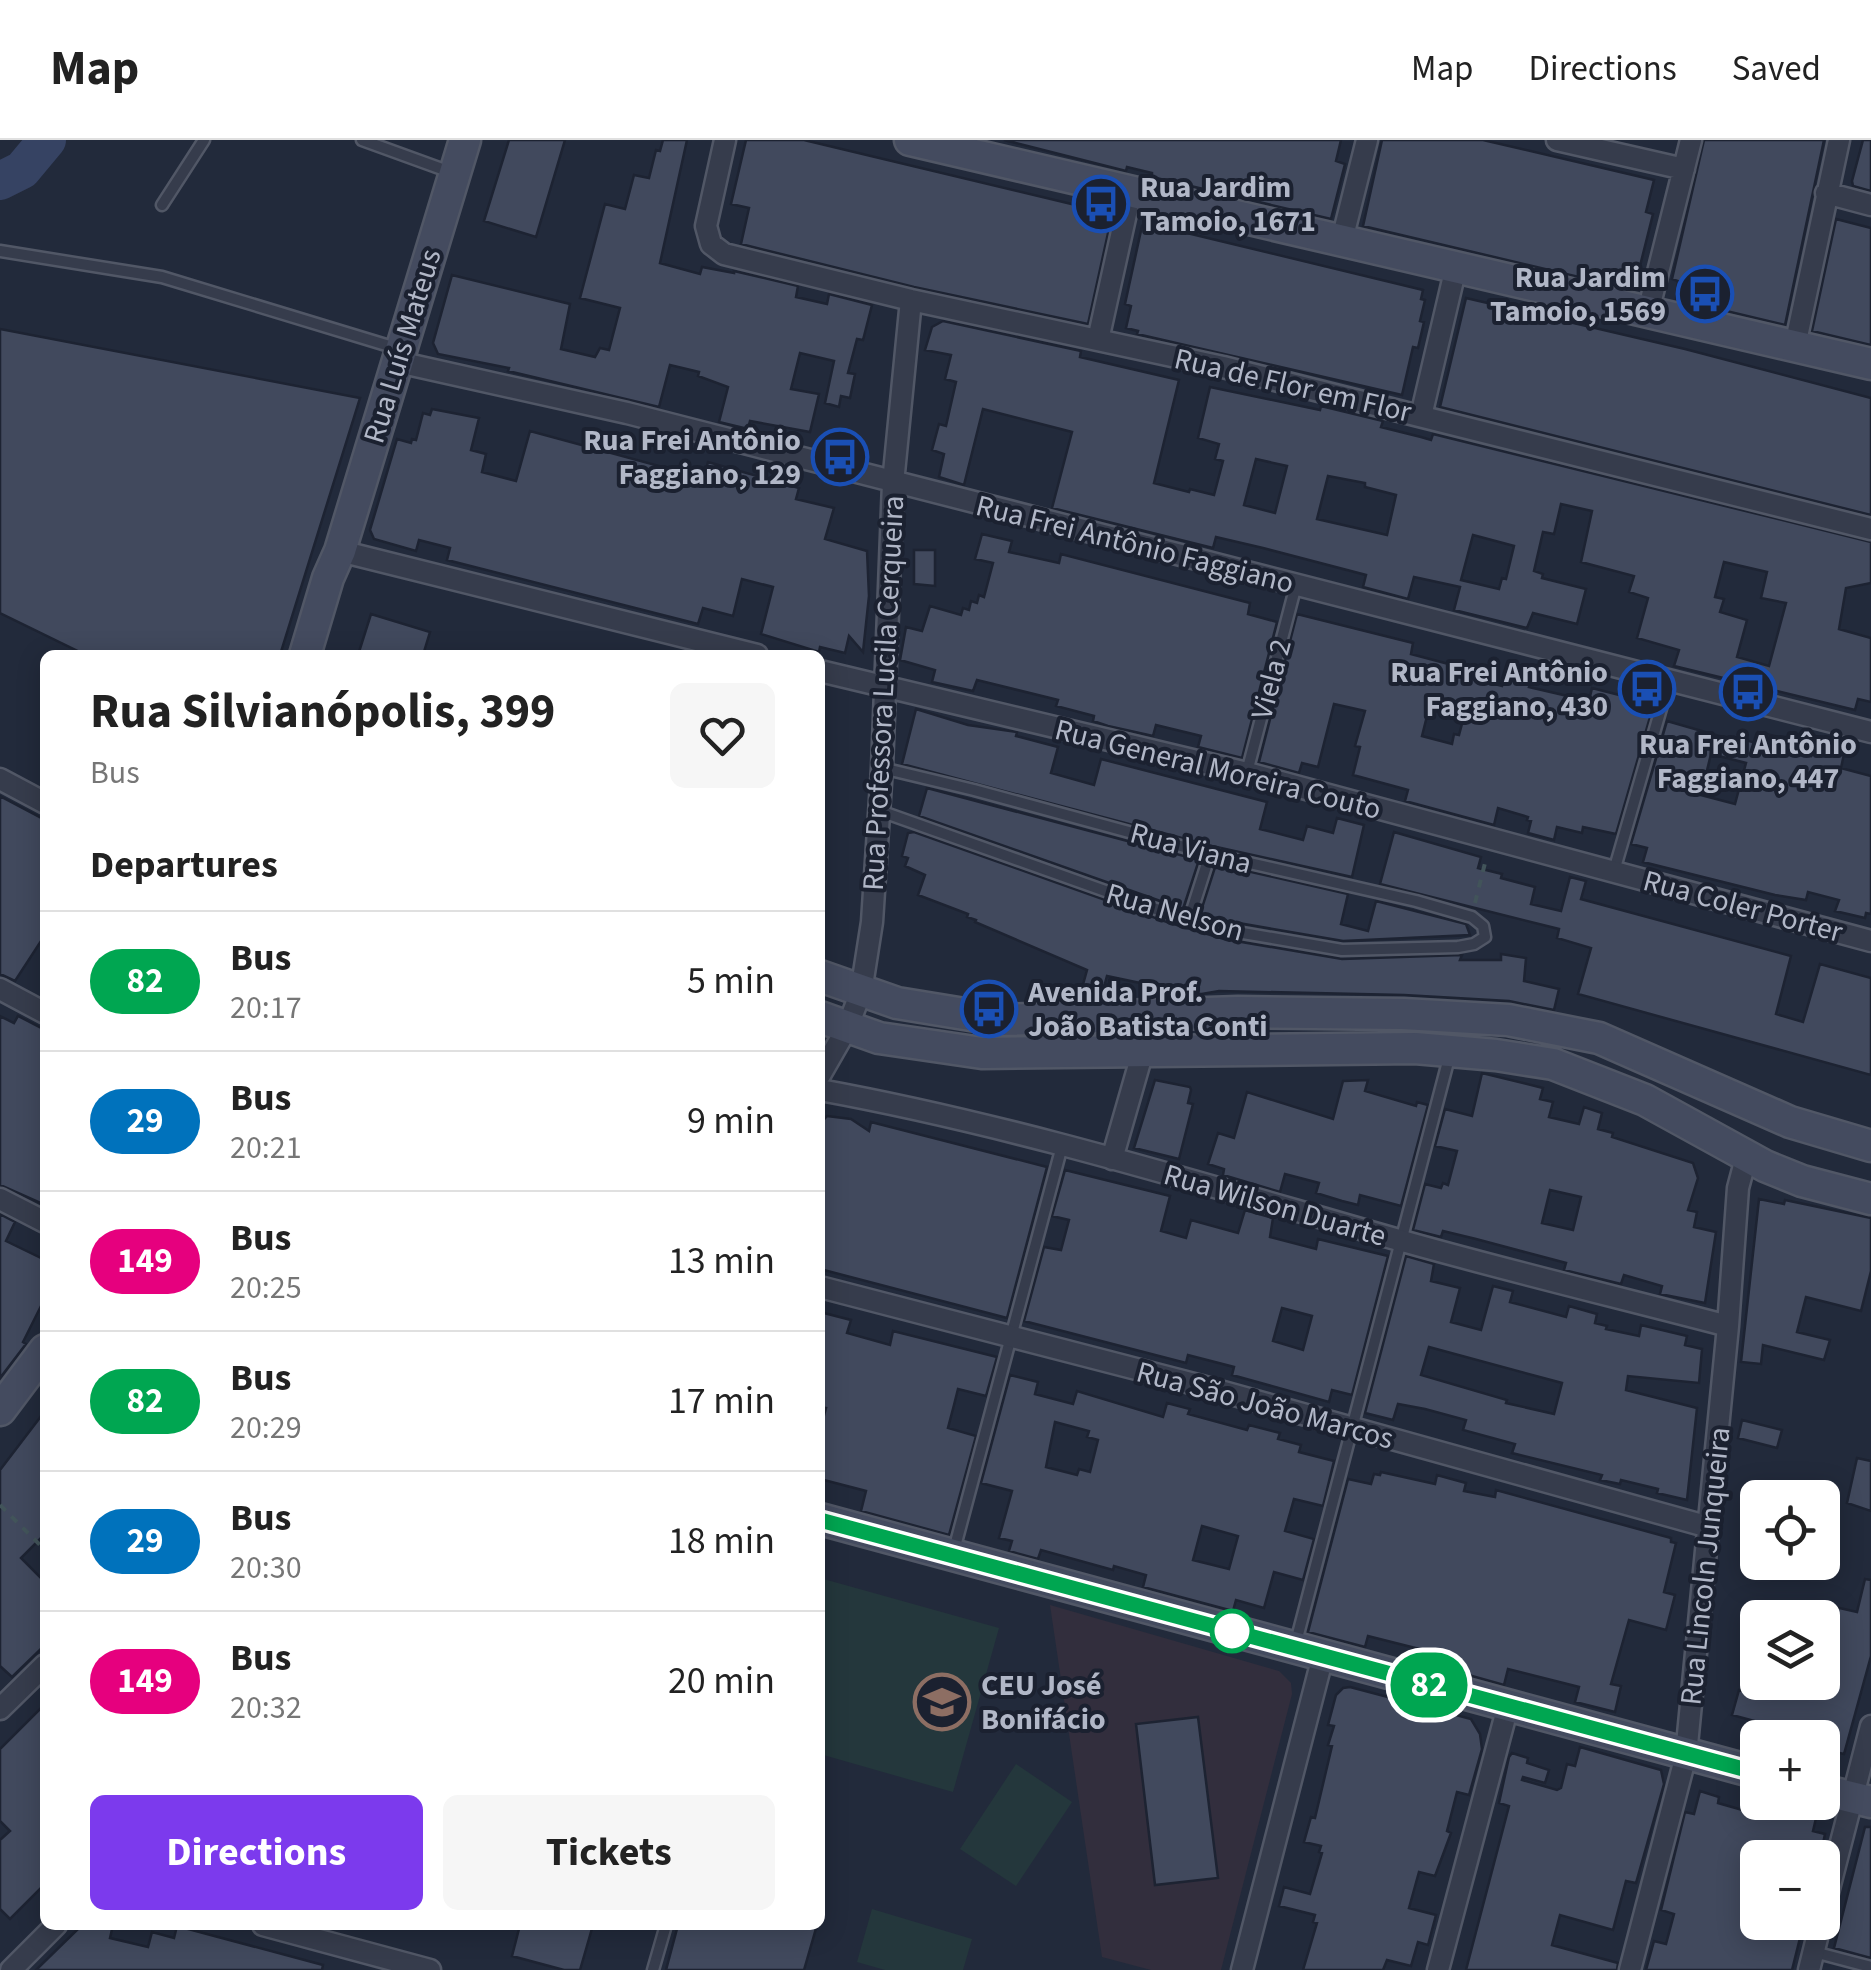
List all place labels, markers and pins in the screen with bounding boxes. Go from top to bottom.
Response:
place label: Rua Jardim Tamoio, 1671 [1140,166,1316,243]
bus stop icon: Rua Jardim Tamoio, 1671 [1071,174,1131,234]
place label: Rua Jardim Tamoio, 1569 [1490,256,1666,333]
bus stop icon: Rua Jardim Tamoio, 1569 [1675,264,1735,324]
place label: Rua Frei Antônio Faggiano, 129 [583,419,801,496]
bus stop icon: Rua Frei Antônio Faggiano, 129 [810,427,870,487]
place label: Rua Frei Antônio Faggiano, 430 [1390,651,1608,728]
bus stop icon: Rua Frei Antônio Faggiano, 430 [1617,659,1677,719]
bus stop icon: Rua Frei Antônio Faggiano, 447 [1718,662,1778,722]
place label: Rua Frei Antônio Faggiano, 447 [1639,723,1857,800]
place label: Avenida Prof. João Batista Conti [1027,971,1268,1048]
bus stop icon: Avenida Prof. João Batista Conti [959,979,1019,1039]
unlabelled marker [1211,1610,1253,1652]
place label: CEU José Bonifácio [981,1664,1106,1741]
school or university icon: CEU José Bonifácio [912,1672,972,1732]

